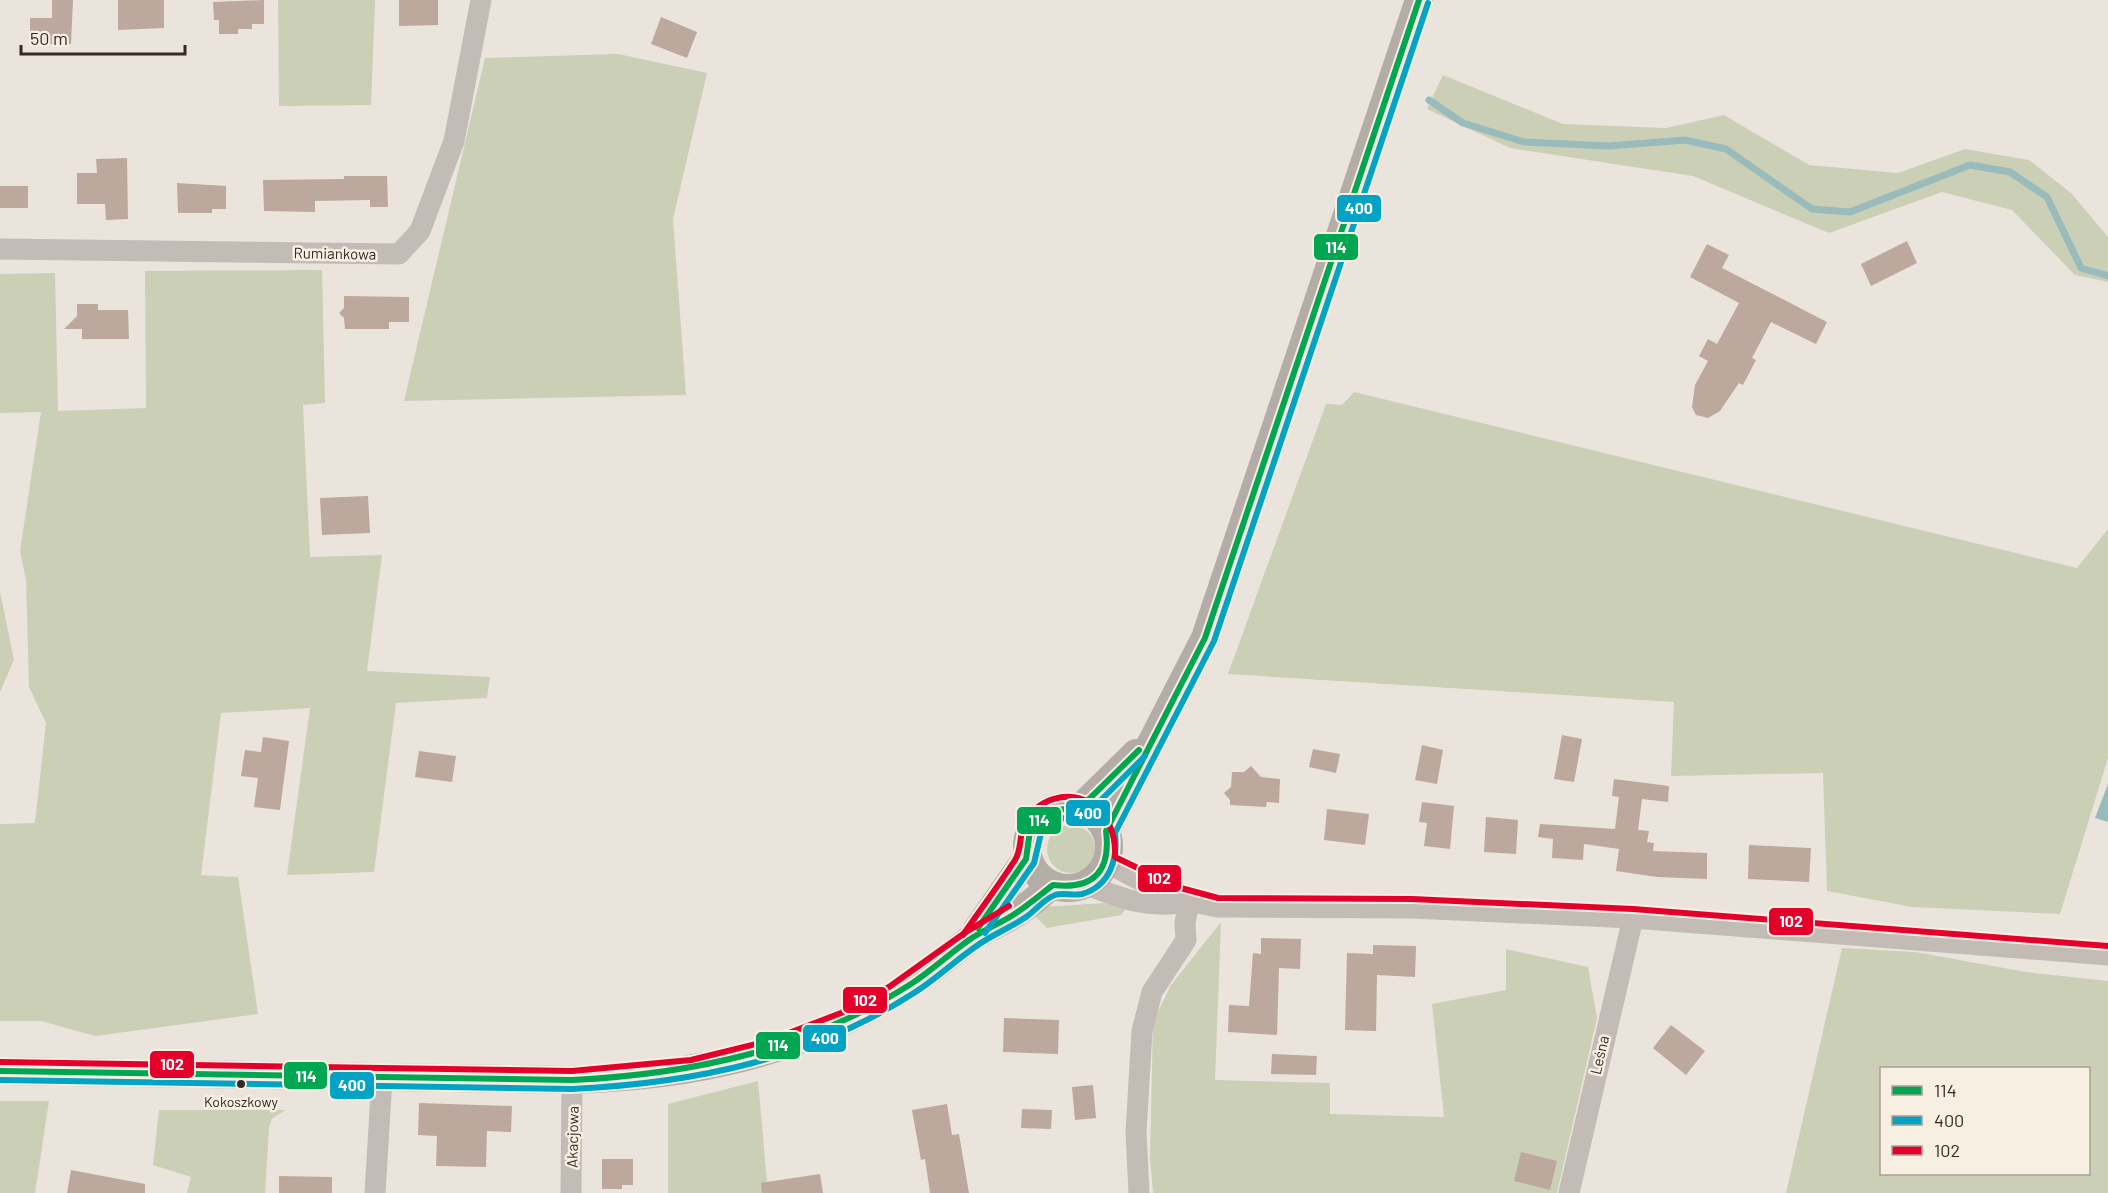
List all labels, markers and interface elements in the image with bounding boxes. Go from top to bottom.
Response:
scale bar [21,18,184,56]
text: 50 m [30,27,68,49]
line badge: 400 [1336,194,1382,223]
text: 400 [1345,198,1373,217]
line badge: 114 [1313,233,1359,261]
text: 114 [1325,237,1347,256]
street label: Rumiankowa [294,243,376,263]
line badge: 400 [1065,799,1111,827]
text: 400 [1074,803,1102,822]
line badge: 114 [1016,806,1062,835]
text: 114 [1028,810,1050,829]
line badge: 102 [1137,864,1182,893]
text: 102 [1147,868,1171,887]
line badge: 102 [1768,907,1814,936]
text: 102 [1779,911,1803,930]
line badge: 102 [842,986,888,1014]
text: 102 [853,990,877,1009]
line badge: 400 [802,1024,847,1053]
text: 400 [811,1028,839,1047]
line badge: 114 [755,1031,801,1060]
street label: Leśna [1586,1034,1612,1076]
text: 114 [767,1035,789,1054]
line badge: 102 [149,1050,195,1079]
text: 102 [160,1054,184,1073]
line badge: 114 [283,1061,328,1090]
text: 114 [295,1066,317,1085]
legend [1880,1067,2090,1175]
line badge: 400 [329,1071,375,1100]
text: 400 [338,1075,366,1094]
marker: Kokoszkowy [235,1078,247,1090]
text: 114 [1934,1079,1957,1101]
place label: Kokoszkowy [204,1093,279,1110]
street label: Akacjowa [562,1106,582,1168]
text: 400 [1934,1109,1964,1131]
text: 102 [1934,1139,1960,1161]

